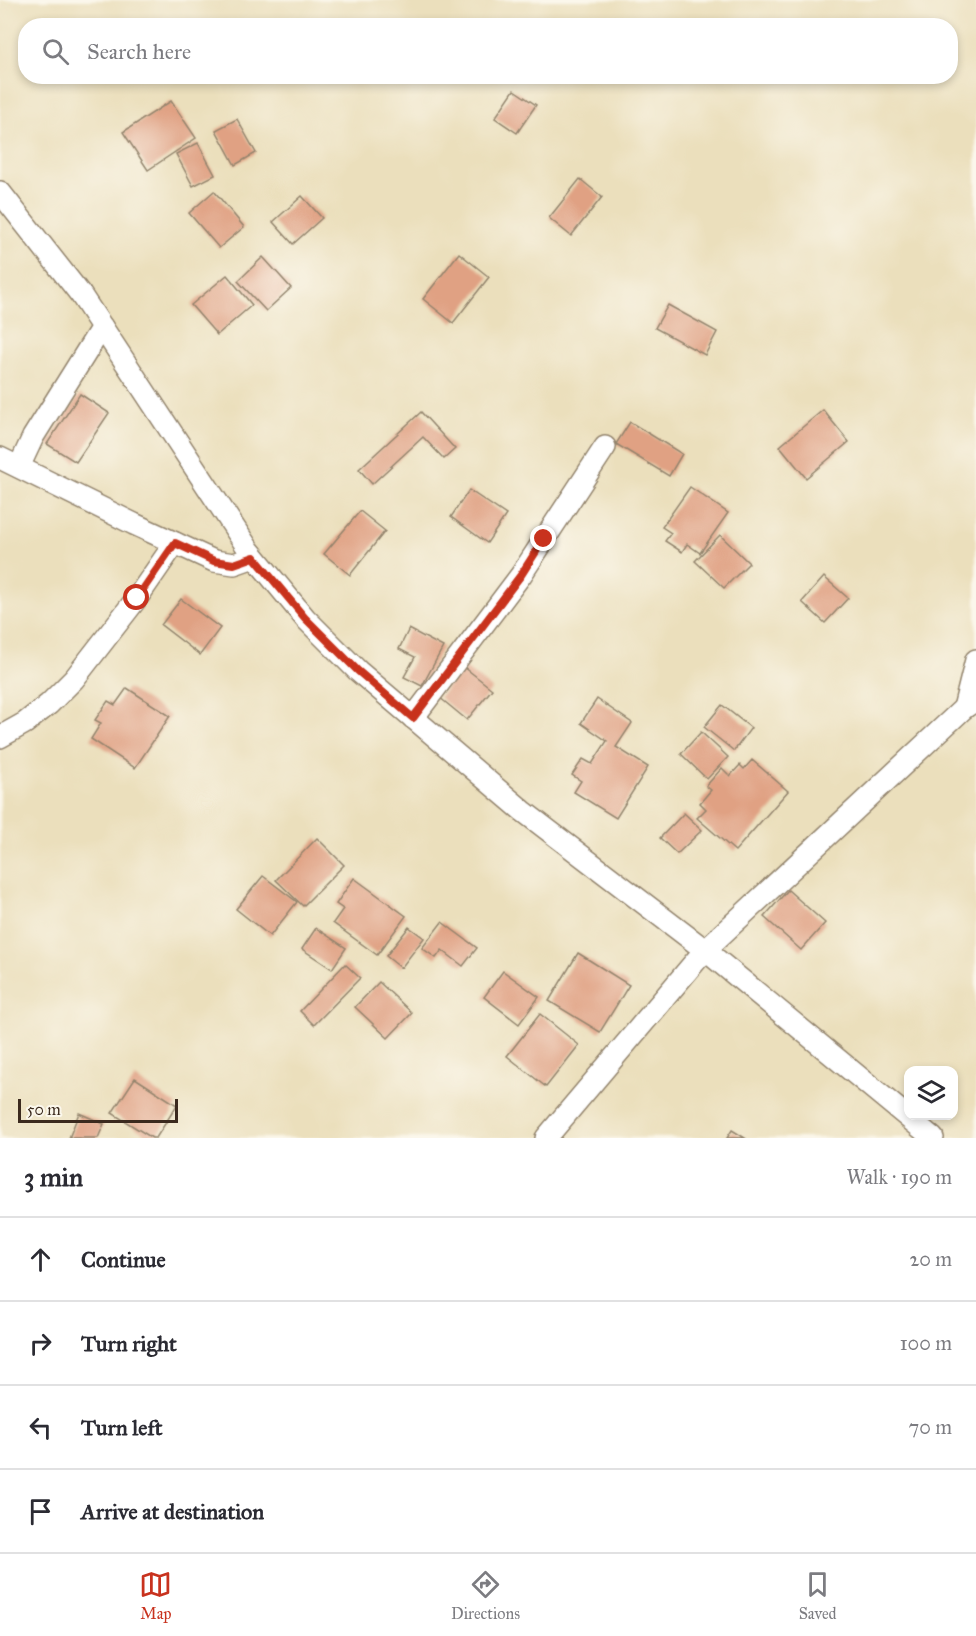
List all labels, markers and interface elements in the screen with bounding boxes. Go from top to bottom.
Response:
search box [18,18,958,84]
icon: search [39,35,72,68]
text: Search here [87,38,191,65]
route end [530,525,556,551]
route start [123,584,149,610]
map controls [904,1066,958,1120]
button: layers [904,1066,958,1120]
scale bar [18,1096,178,1124]
text: 50 m [27,1100,61,1119]
text: 3 min [24,1161,83,1193]
text: Walk · 190 m [847,1165,952,1189]
icon: ahead [24,1243,57,1276]
text: Continue [81,1246,166,1273]
text: 20 m [909,1247,952,1271]
icon: right [24,1327,57,1360]
text: Turn right [81,1330,177,1357]
text: 100 m [900,1331,952,1355]
icon: left [24,1411,57,1444]
text: Turn left [81,1414,163,1441]
text: 70 m [909,1415,952,1439]
icon: arrive [24,1495,57,1528]
text: Arrive at destination [81,1498,264,1525]
tab: Map [139,1568,172,1623]
tab: Directions [451,1568,520,1623]
tab: Saved [799,1568,837,1623]

